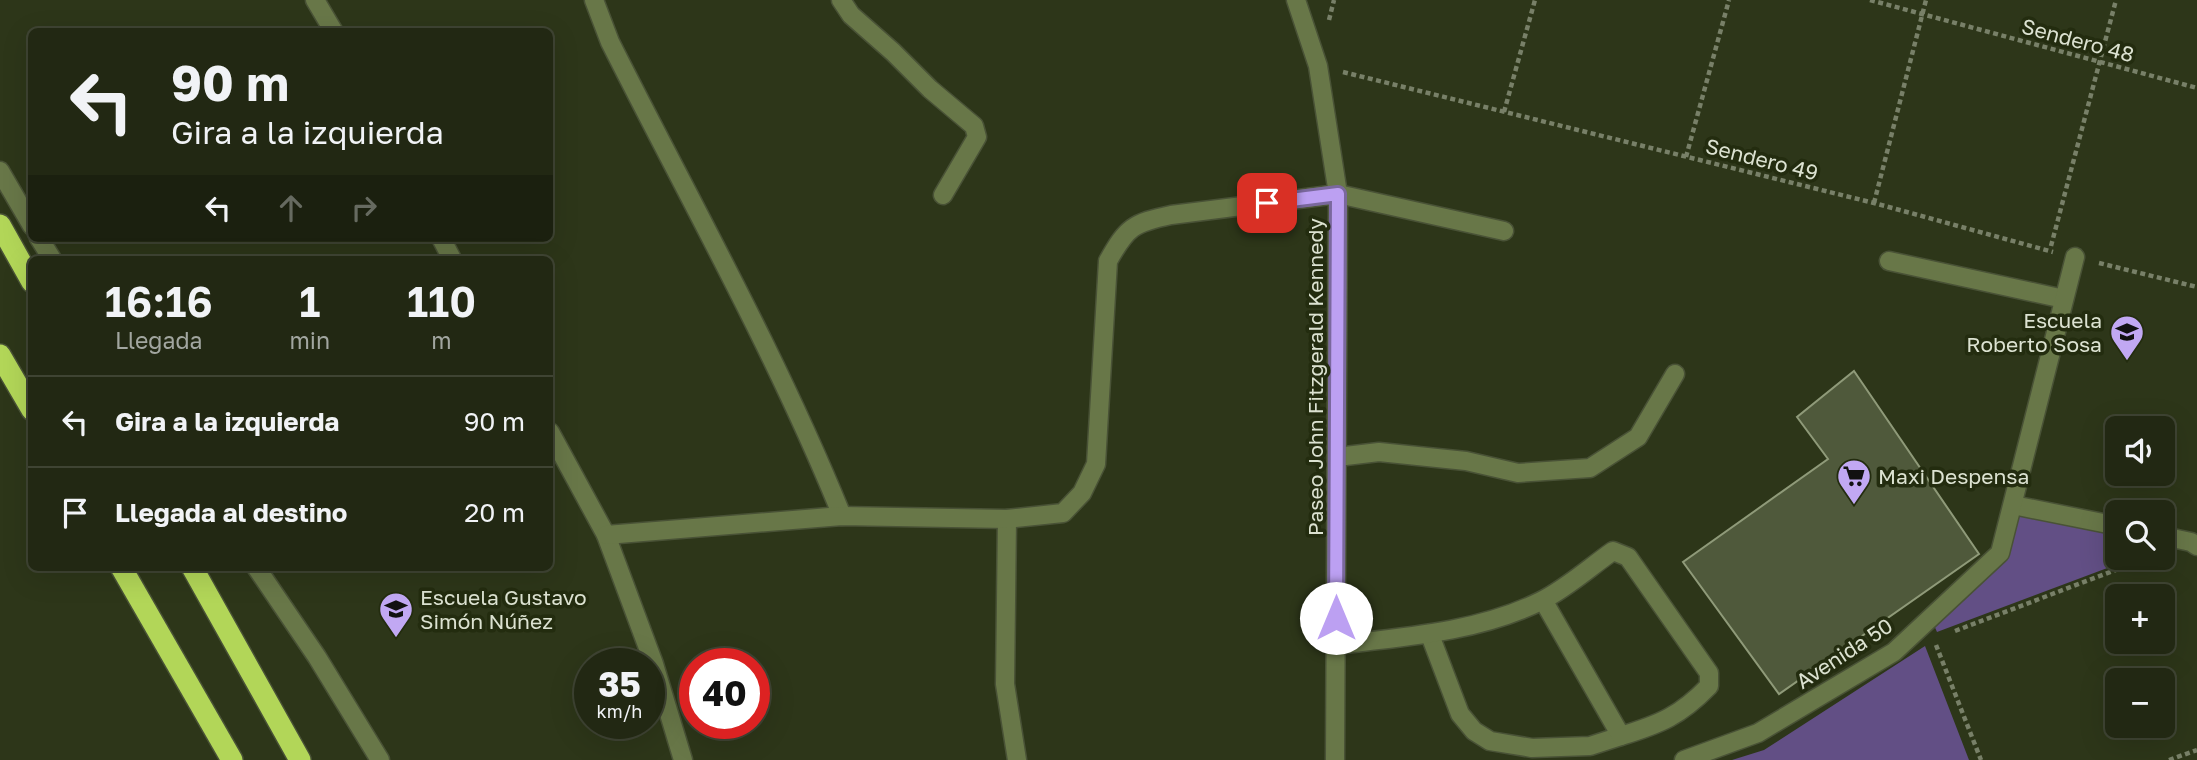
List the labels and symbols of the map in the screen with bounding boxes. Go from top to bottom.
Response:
street label: Sendero 48 [2019,13,2137,67]
street label: Sendero 49 [1703,132,1821,186]
pin [1237,173,1297,233]
street label: Paseo John Fitzgerald Kennedy [1302,218,1328,536]
place label: Escuela Roberto Sosa [1966,307,2102,357]
school or university icon: Escuela Roberto Sosa [2108,313,2146,362]
supermarket icon: Maxi Despensa [1835,457,1873,506]
place label: Maxi Despensa [1878,463,2029,489]
position arrow [1299,581,1373,655]
place label: Escuela Gustavo Simón Núñez [420,584,587,634]
school or university icon: Escuela Gustavo Simón Núñez [377,590,415,639]
street label: Avenida 50 [1791,612,1897,694]
speed limit sign: 40 [679,648,770,739]

